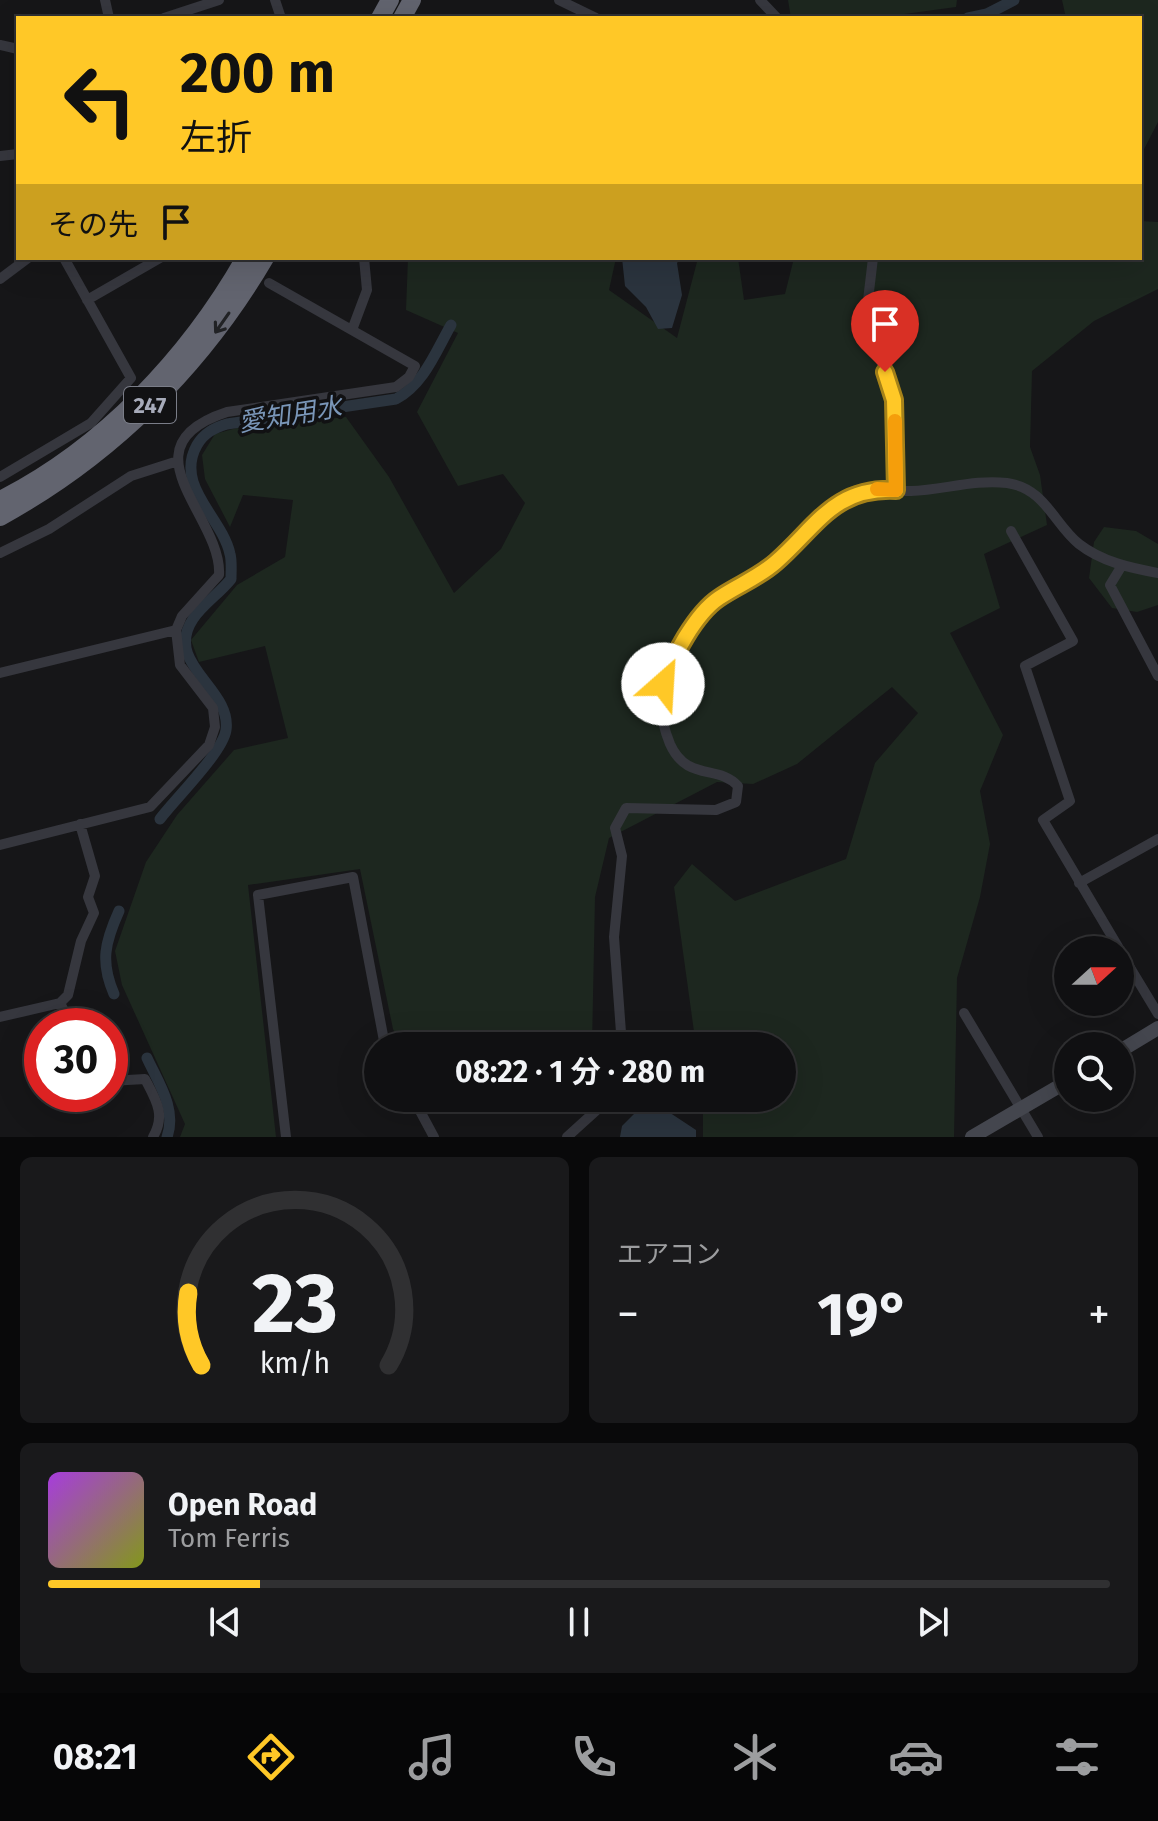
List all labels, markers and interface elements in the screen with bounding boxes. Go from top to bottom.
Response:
text: 200 m [180,40,335,107]
icon: left [48,48,152,152]
text: 左折 [180,116,252,160]
icon: arrive [154,200,198,244]
text: その先 [48,207,138,243]
pin [851,290,919,372]
icon: arrive [863,302,907,346]
one-way arrow [214,312,231,334]
road number: 247 [124,387,176,423]
water label: 愛知用水 [236,391,347,438]
position arrow [621,642,705,726]
north arrow [1054,936,1134,1016]
map controls [1054,936,1134,1112]
speed limit sign: 30 [24,1008,128,1112]
button: search [1054,1032,1134,1112]
text: 08:22 · 1 分 · 280 m [455,1054,705,1090]
text: エアコン [617,1239,721,1270]
text: 23 [252,1254,337,1354]
text: 19° [817,1279,910,1351]
text: − [617,1288,639,1341]
text: + [1088,1288,1110,1341]
text: km/h [259,1346,330,1381]
text: Open Road [168,1487,317,1523]
text: Tom Ferris [168,1523,290,1554]
icon: previous [203,1600,247,1644]
icon: pause [557,1600,601,1644]
icon: next [911,1600,955,1644]
icon: directions [243,1729,299,1785]
icon: music [404,1729,460,1785]
icon: phone [566,1729,622,1785]
icon: climate [727,1729,783,1785]
icon: car [888,1729,944,1785]
icon: filters [1049,1729,1105,1785]
text: 08:21 [53,1735,138,1779]

